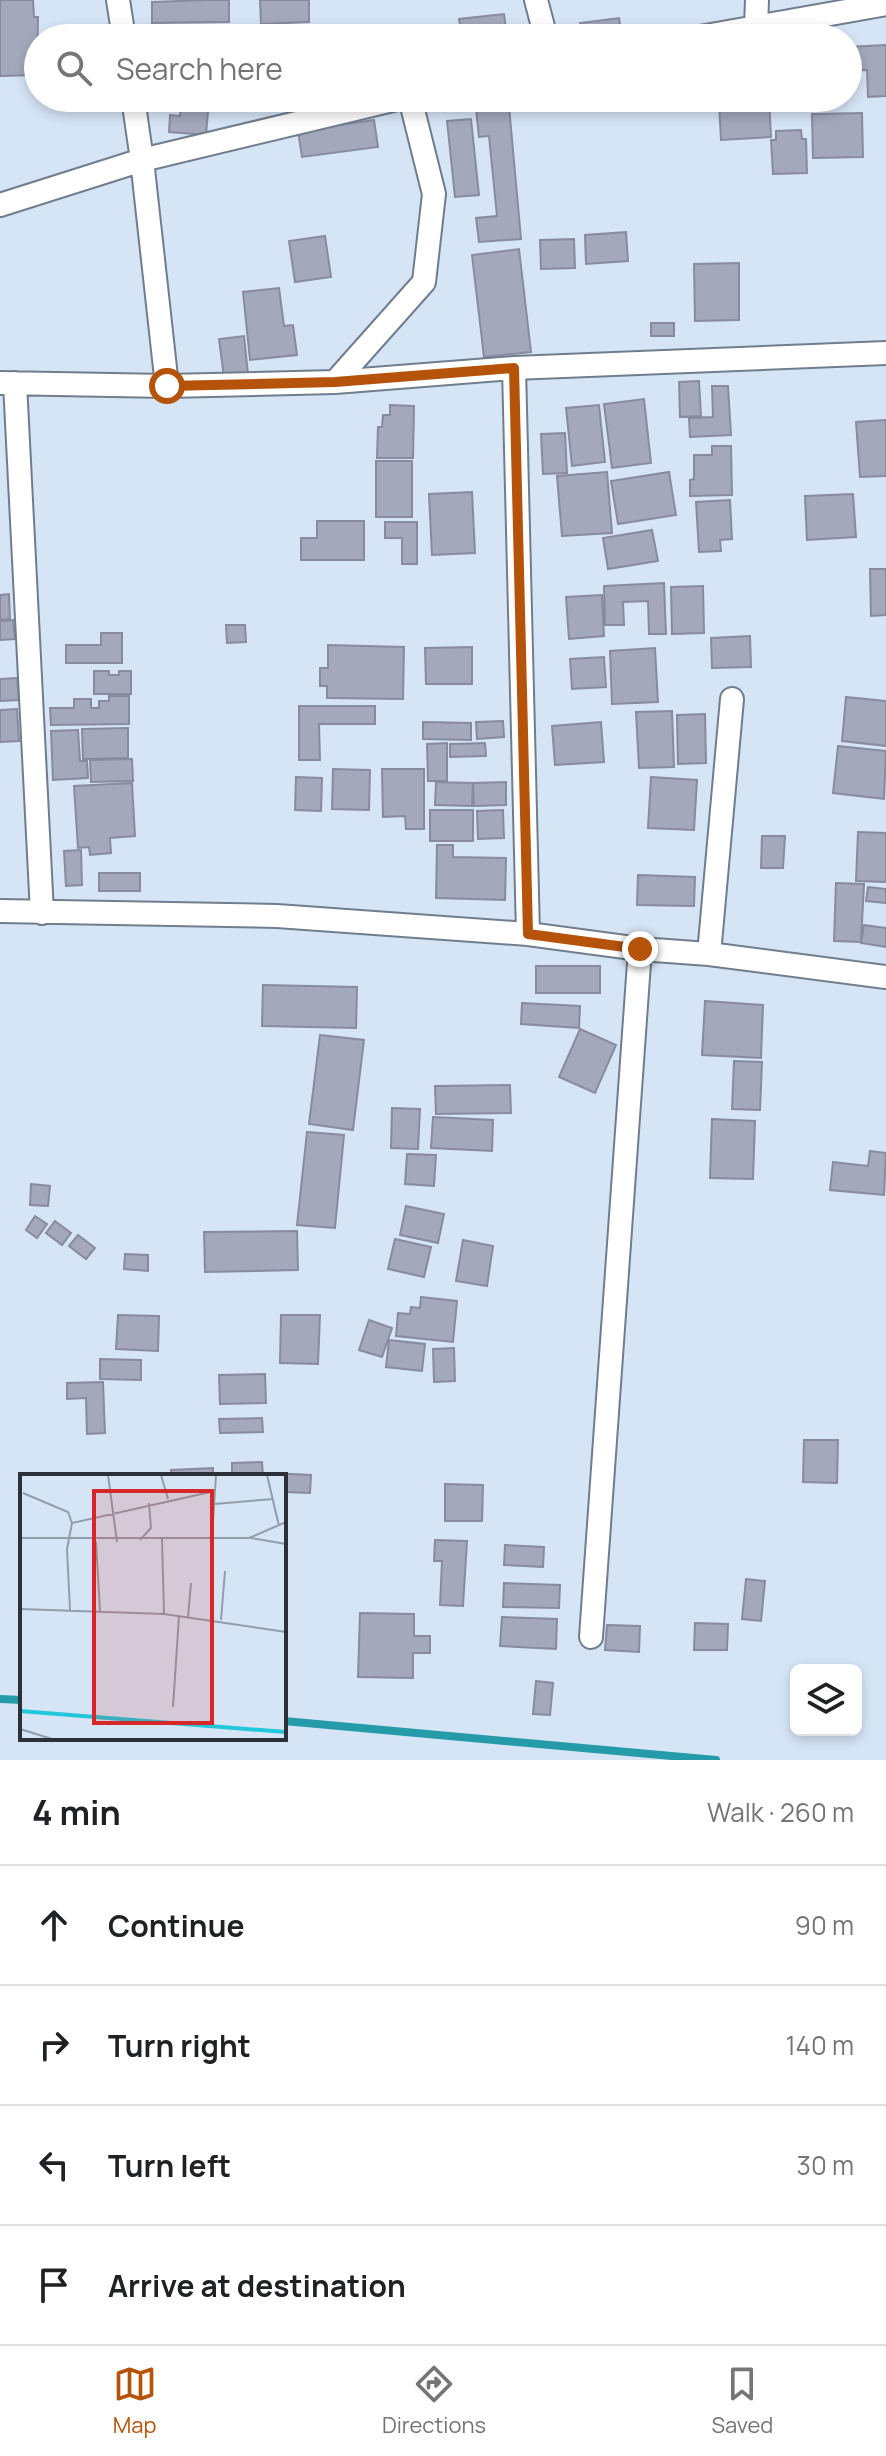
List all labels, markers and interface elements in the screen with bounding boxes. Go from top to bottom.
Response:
search box [24,24,862,112]
icon: search [52,46,96,90]
text: Search here [116,48,283,89]
route start [149,368,185,404]
route end [622,931,658,967]
inset map [20,1474,286,1740]
map controls [790,1664,862,1736]
button: layers [790,1664,862,1736]
text: 4 min [32,1789,121,1835]
text: Walk · 260 m [707,1794,854,1830]
icon: ahead [32,1903,76,1947]
text: Continue [108,1905,244,1946]
text: 90 m [795,1907,854,1943]
icon: right [32,2023,76,2067]
text: Turn right [108,2025,251,2066]
text: 140 m [785,2027,854,2063]
icon: left [32,2143,76,2187]
text: Turn left [108,2145,231,2186]
text: 30 m [797,2147,854,2183]
icon: arrive [32,2263,76,2307]
text: Arrive at destination [108,2265,406,2306]
tab: Map [113,2362,157,2440]
tab: Directions [382,2362,486,2440]
tab: Saved [711,2362,773,2440]

